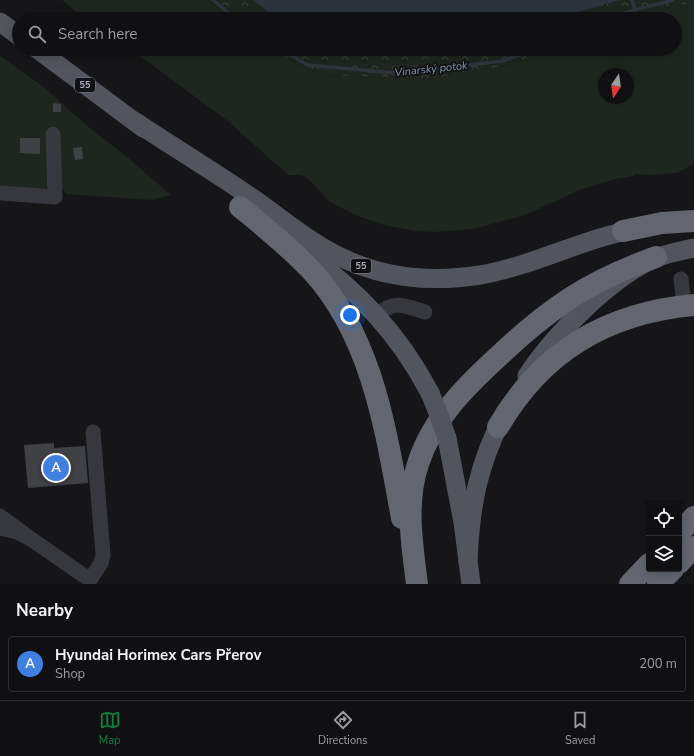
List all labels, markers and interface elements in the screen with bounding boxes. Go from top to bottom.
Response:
search box [12,12,682,56]
icon: search [26,23,48,45]
text: Search here [58,24,138,44]
water label: Vinarský potok [394,58,469,80]
north arrow [598,68,634,104]
road number: 55 [75,78,95,92]
road number: 55 [351,259,371,273]
your location [340,305,360,325]
pin: A [43,453,69,483]
map controls [646,500,682,572]
button: locate [646,500,682,536]
button: layers [646,536,682,572]
text: Nearby [16,599,73,622]
text: Hyundai Horimex Cars Přerov [55,645,261,665]
text: A [25,655,35,673]
text: 200 m [639,655,677,673]
text: Shop [55,665,85,683]
tab: Map [99,709,121,748]
tab: Directions [318,709,368,748]
tab: Saved [565,709,595,748]

